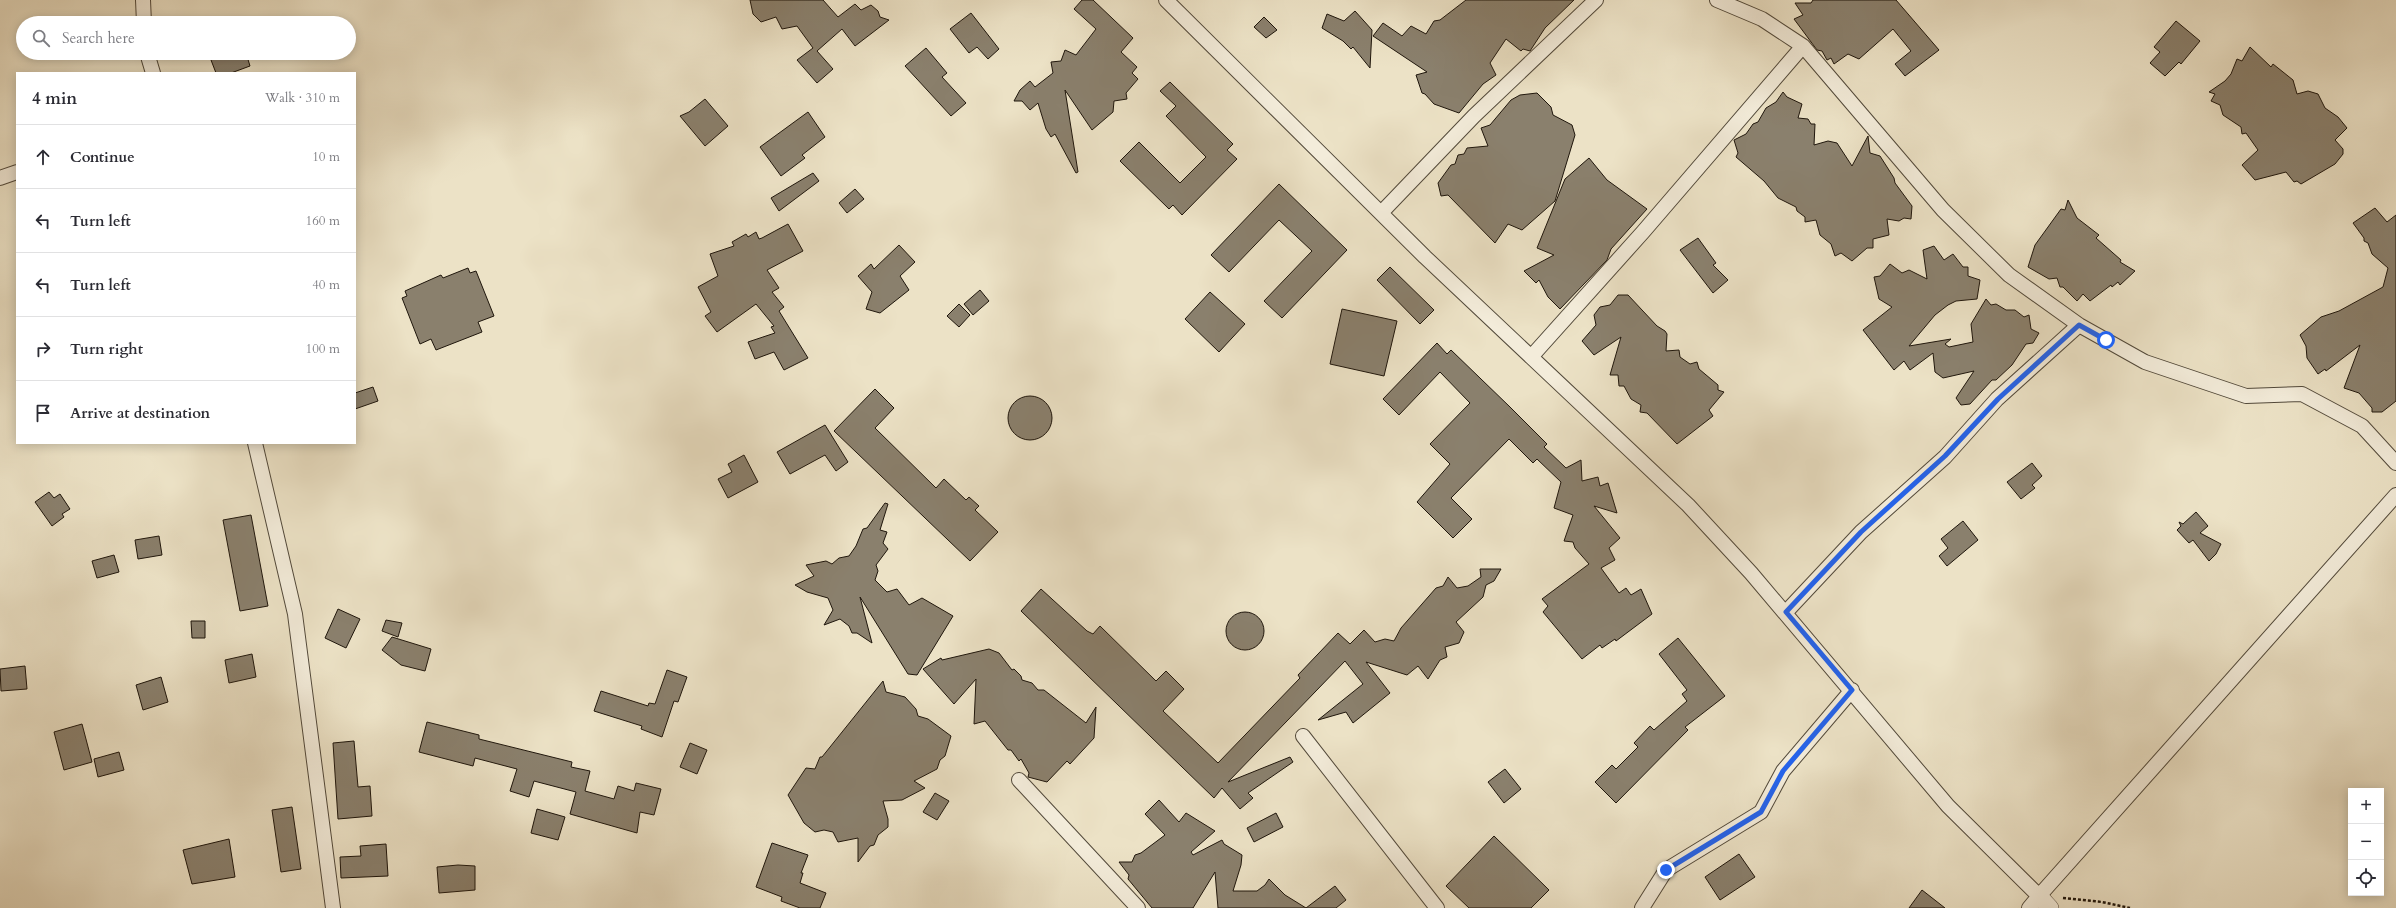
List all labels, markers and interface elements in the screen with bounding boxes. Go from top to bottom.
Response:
search box [16,16,356,60]
icon: search [30,27,52,49]
text: Search here [62,28,135,48]
text: 4 min [32,87,77,110]
text: Walk · 310 m [265,89,340,107]
icon: ahead [32,146,54,168]
text: Continue [70,147,135,167]
text: 10 m [312,148,340,166]
icon: left [32,210,54,232]
text: Turn left [70,211,131,231]
text: 160 m [306,212,340,230]
icon: left [32,274,54,296]
text: Turn left [70,275,131,295]
text: 40 m [312,276,340,294]
route start [2097,331,2115,349]
icon: right [32,338,54,360]
text: Turn right [70,339,143,359]
text: 100 m [306,340,340,358]
icon: arrive [32,402,54,424]
text: Arrive at destination [70,403,210,423]
map controls [2348,788,2384,896]
button: + [2348,788,2384,824]
button: − [2348,824,2384,860]
button: locate [2348,860,2384,896]
route end [1657,861,1675,879]

